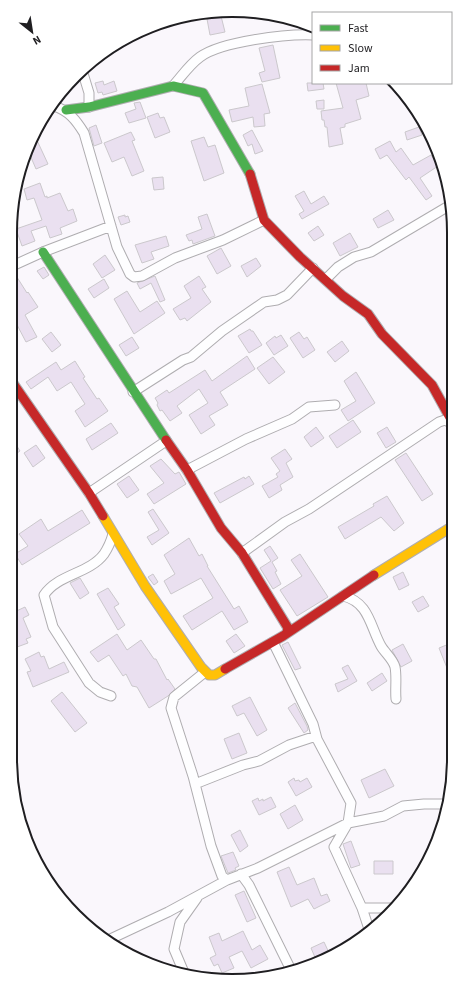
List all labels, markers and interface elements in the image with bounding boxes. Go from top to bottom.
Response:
north arrow [12,12,52,52]
legend [312,12,452,84]
text: Fast [348,20,368,37]
text: N [30,32,44,49]
text: Slow [348,40,373,57]
text: Jam [348,60,370,77]

